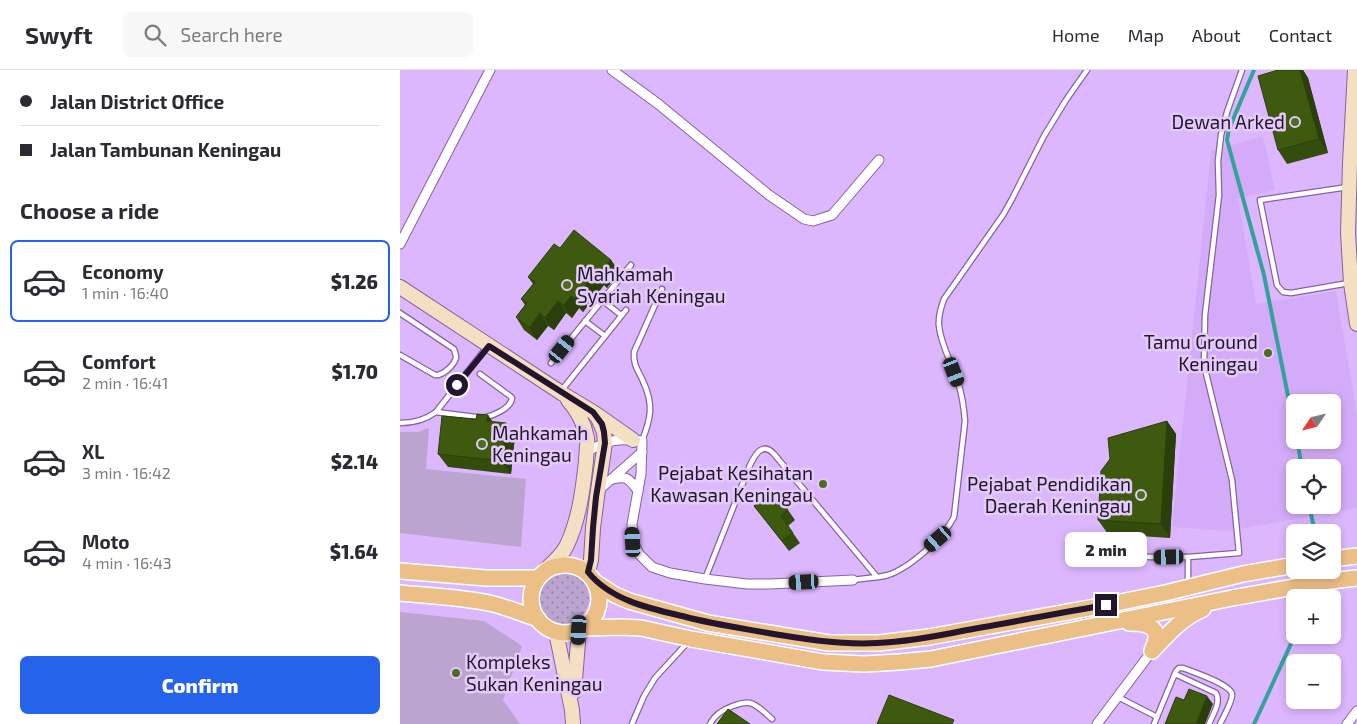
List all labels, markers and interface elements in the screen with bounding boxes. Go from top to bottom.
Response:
search box [123,12,473,57]
text: Swyft [25,20,93,49]
icon: search [141,21,169,49]
text: Search here [181,23,283,46]
text: Home [1052,24,1100,46]
text: Map [1128,24,1164,46]
text: About [1192,24,1241,46]
text: Contact [1269,24,1332,46]
text: Jalan District Office [50,90,224,113]
place label: Dewan Arked [1171,110,1285,133]
marker: Dewan Arked [1289,116,1301,128]
text: Jalan Tambunan Keningau [50,138,281,161]
text: Choose a ride [20,197,159,223]
icon: car [22,259,67,304]
text: Economy [82,260,164,283]
place label: Mahkamah Syariah Keningau [577,262,726,307]
text: $1.26 [331,270,378,293]
marker: Mahkamah Syariah Keningau [561,279,573,291]
text: 1 min · 16:40 [82,283,169,302]
place label: Tamu Ground Keningau [1144,330,1258,375]
car [546,333,577,365]
marker: Tamu Ground Keningau [1262,347,1274,359]
icon: car [22,349,67,394]
text: Comfort [82,350,156,373]
car [941,355,966,389]
text: $1.70 [332,360,378,383]
text: 2 min · 16:41 [82,373,168,392]
route start [446,374,468,396]
north arrow [1286,394,1341,449]
map controls [1286,394,1341,709]
place label: Mahkamah Keningau [492,421,588,466]
marker: Mahkamah Keningau [476,438,488,450]
icon: car [22,439,67,484]
text: XL [82,440,104,463]
text: $2.14 [331,450,378,473]
button: locate [1286,459,1341,514]
place label: Pejabat Kesihatan Kawasan Keningau [650,461,813,506]
text: 3 min · 16:42 [82,463,171,482]
place label: Pejabat Pendidikan Daerah Keningau [967,472,1131,517]
marker: Pejabat Kesihatan Kawasan Keningau [817,478,829,490]
marker: Pejabat Pendidikan Daerah Keningau [1135,489,1147,501]
car [921,523,954,555]
button: layers [1286,524,1341,579]
car [624,527,641,557]
icon: car [22,529,67,574]
text: Moto [82,530,130,553]
callout: 2 min [1065,532,1147,568]
text: $1.64 [330,540,378,563]
text: 2 min [1085,540,1127,559]
car [1153,549,1184,565]
text: 4 min · 16:43 [82,553,172,572]
car [788,574,819,590]
button: + [1286,589,1341,644]
route end [1095,594,1117,616]
car [570,615,587,645]
place label: Kompleks Sukan Keningau [466,650,603,695]
button: − [1286,654,1341,709]
button: Confirm [20,656,380,714]
marker: Kompleks Sukan Keningau [450,667,462,679]

